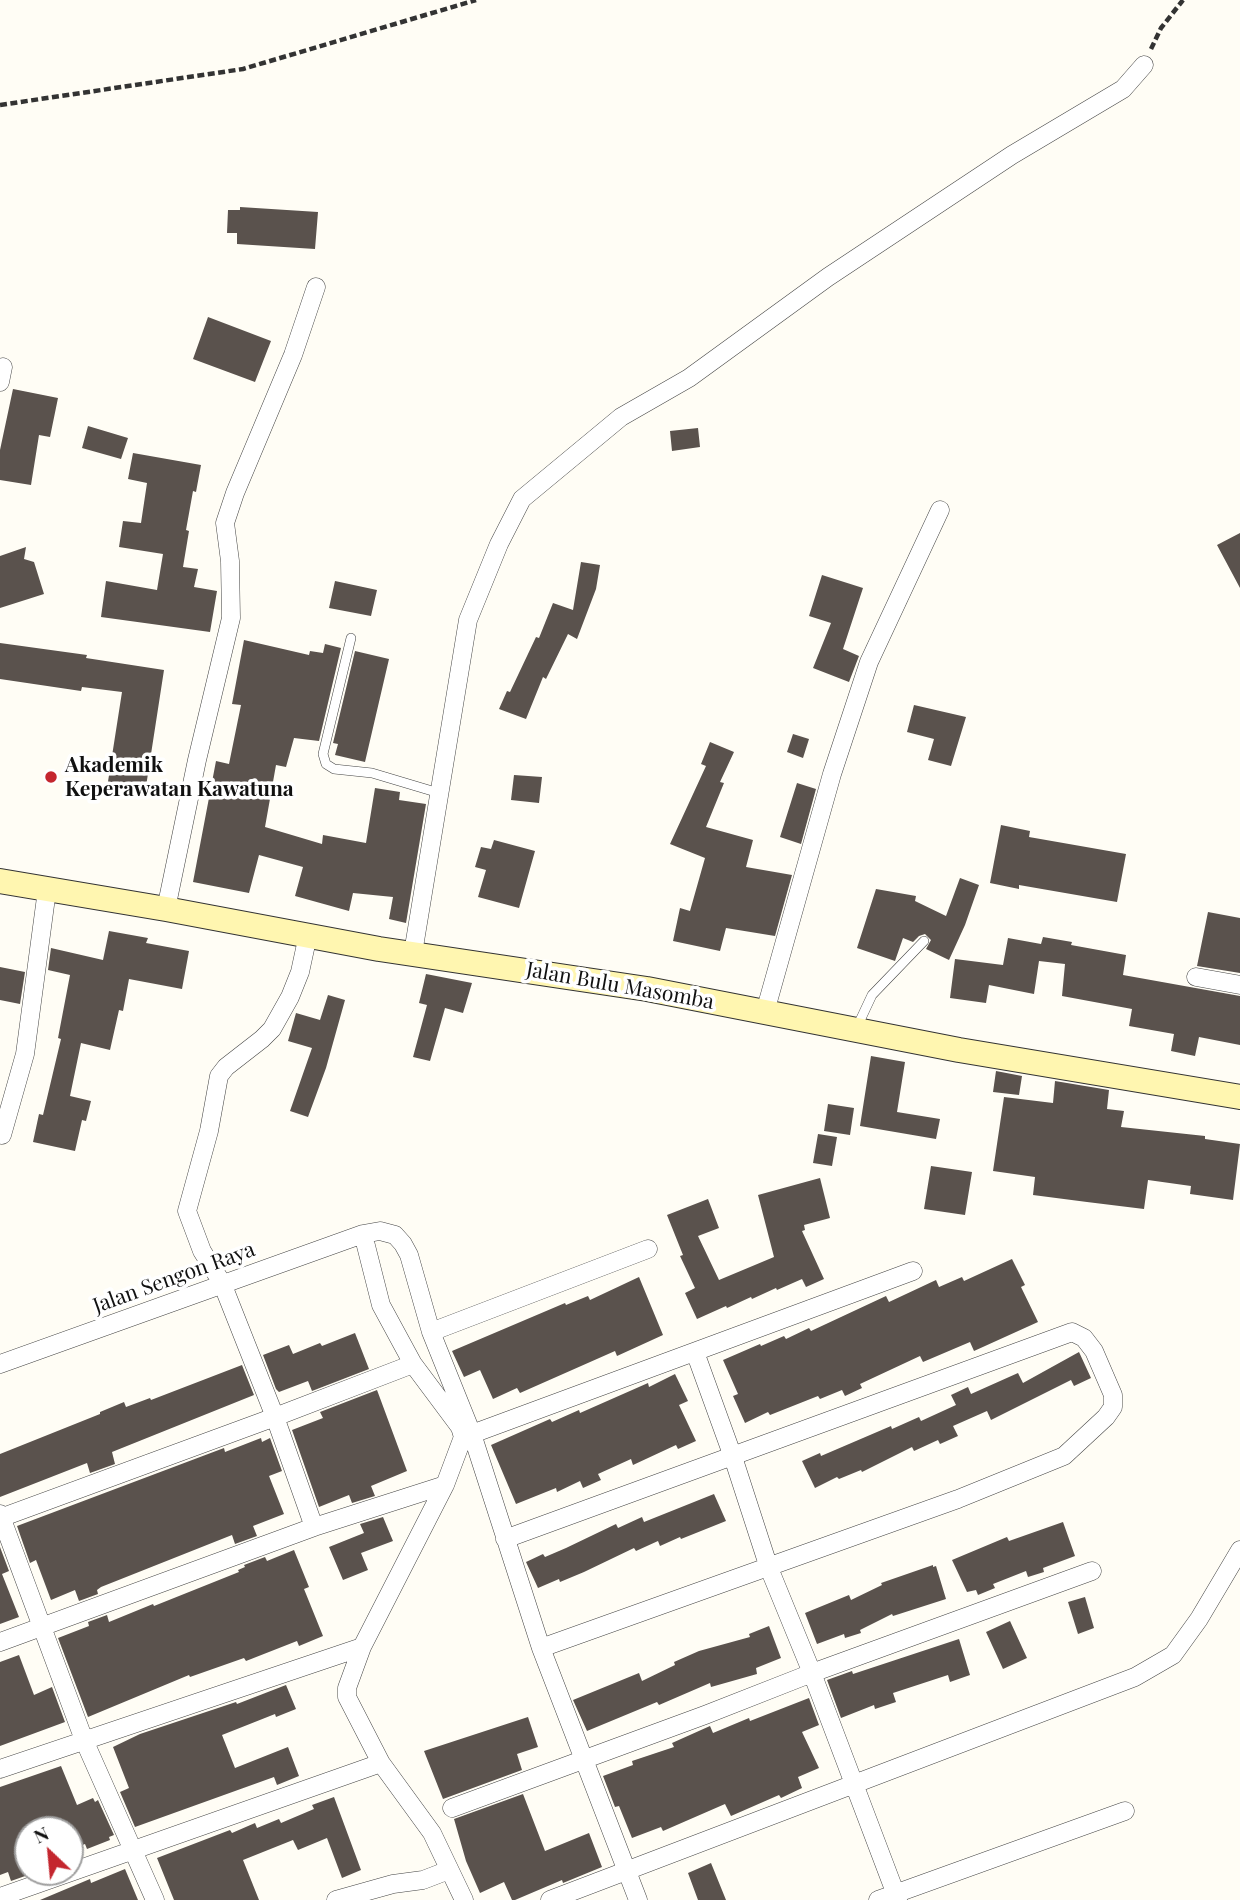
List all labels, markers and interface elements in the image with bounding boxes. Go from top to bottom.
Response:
place label: Akademik Keperawatan Kawatuna [65,752,294,802]
marker: Akademik Keperawatan Kawatuna [43,769,59,785]
street label: Jalan Bulu Masomba [524,957,716,1015]
street label: Jalan Sengon Raya [90,1237,258,1319]
north arrow [14,1816,84,1886]
text: N [29,1819,53,1849]

